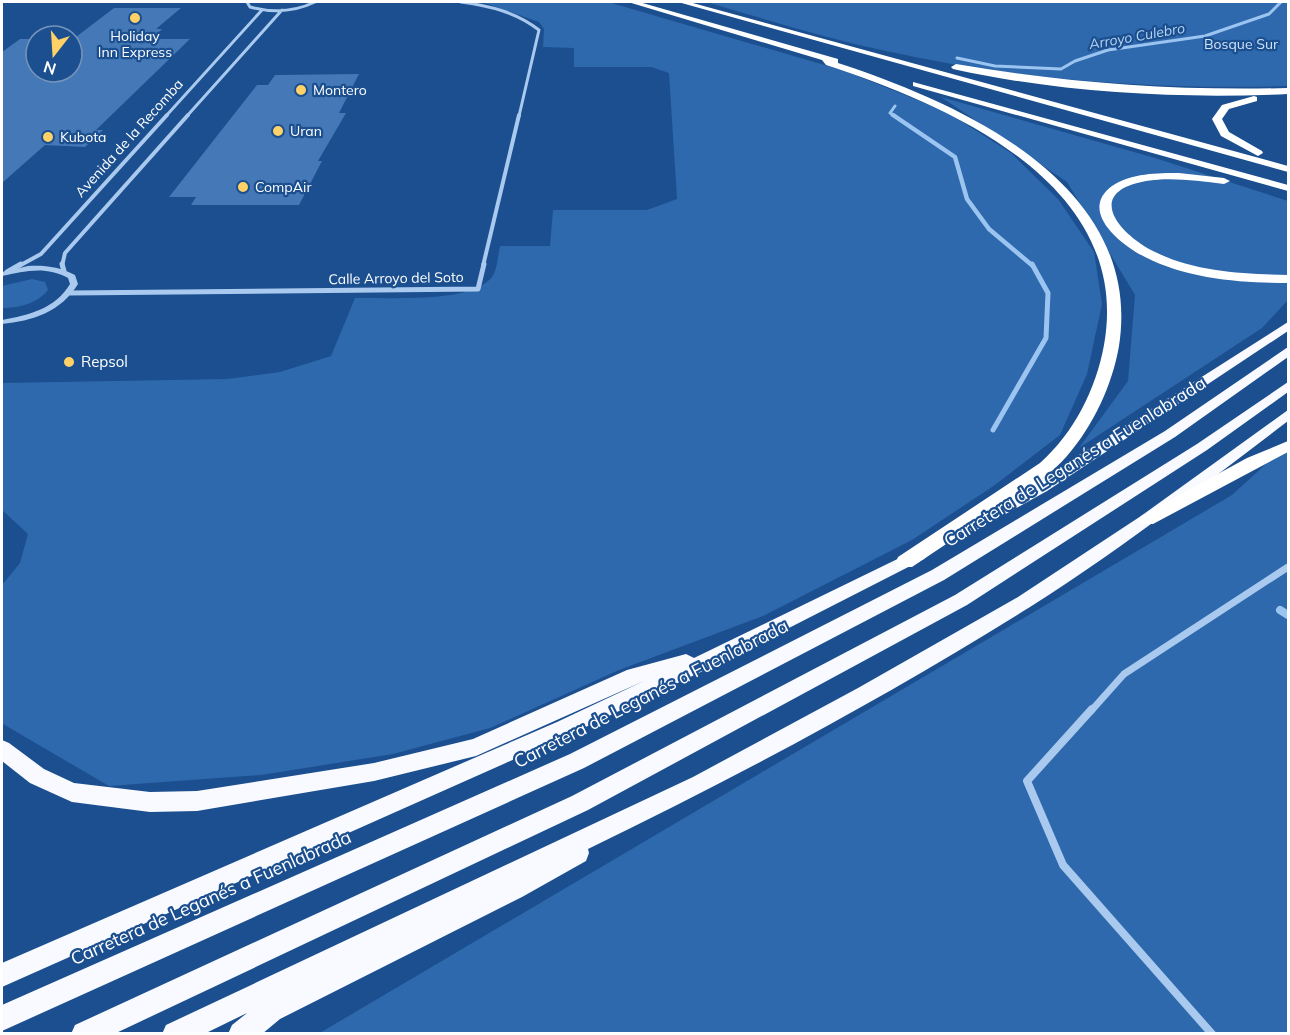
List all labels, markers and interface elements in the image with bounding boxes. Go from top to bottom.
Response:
marker: Holiday Inn Express [128,11,142,25]
water label: Arroyo Culebro [1087,19,1186,53]
north arrow [24,24,84,84]
place label: Holiday Inn Express [98,27,172,61]
park label: Bosque Sur [1204,35,1279,53]
text: N [41,57,58,80]
street label: Avenida de la Recomba [71,75,187,201]
place label: Montero [313,81,367,99]
marker: Montero [294,83,308,97]
place label: Uran [290,122,322,140]
marker: Uran [271,124,285,138]
place label: Kubota [60,128,106,146]
marker: Kubota [41,130,55,144]
place label: CompAir [255,178,312,196]
marker: CompAir [236,180,250,194]
street label: Calle Arroyo del Soto [328,268,464,288]
place label: Repsol [81,352,128,371]
marker: Repsol [62,355,76,369]
street label: Carretera de Leganés a Fuenlabrada [939,371,1210,552]
street label: Carretera de Leganés a Fuenlabrada [510,614,792,773]
street label: Carretera de Leganés a Fuenlabrada [67,825,355,970]

